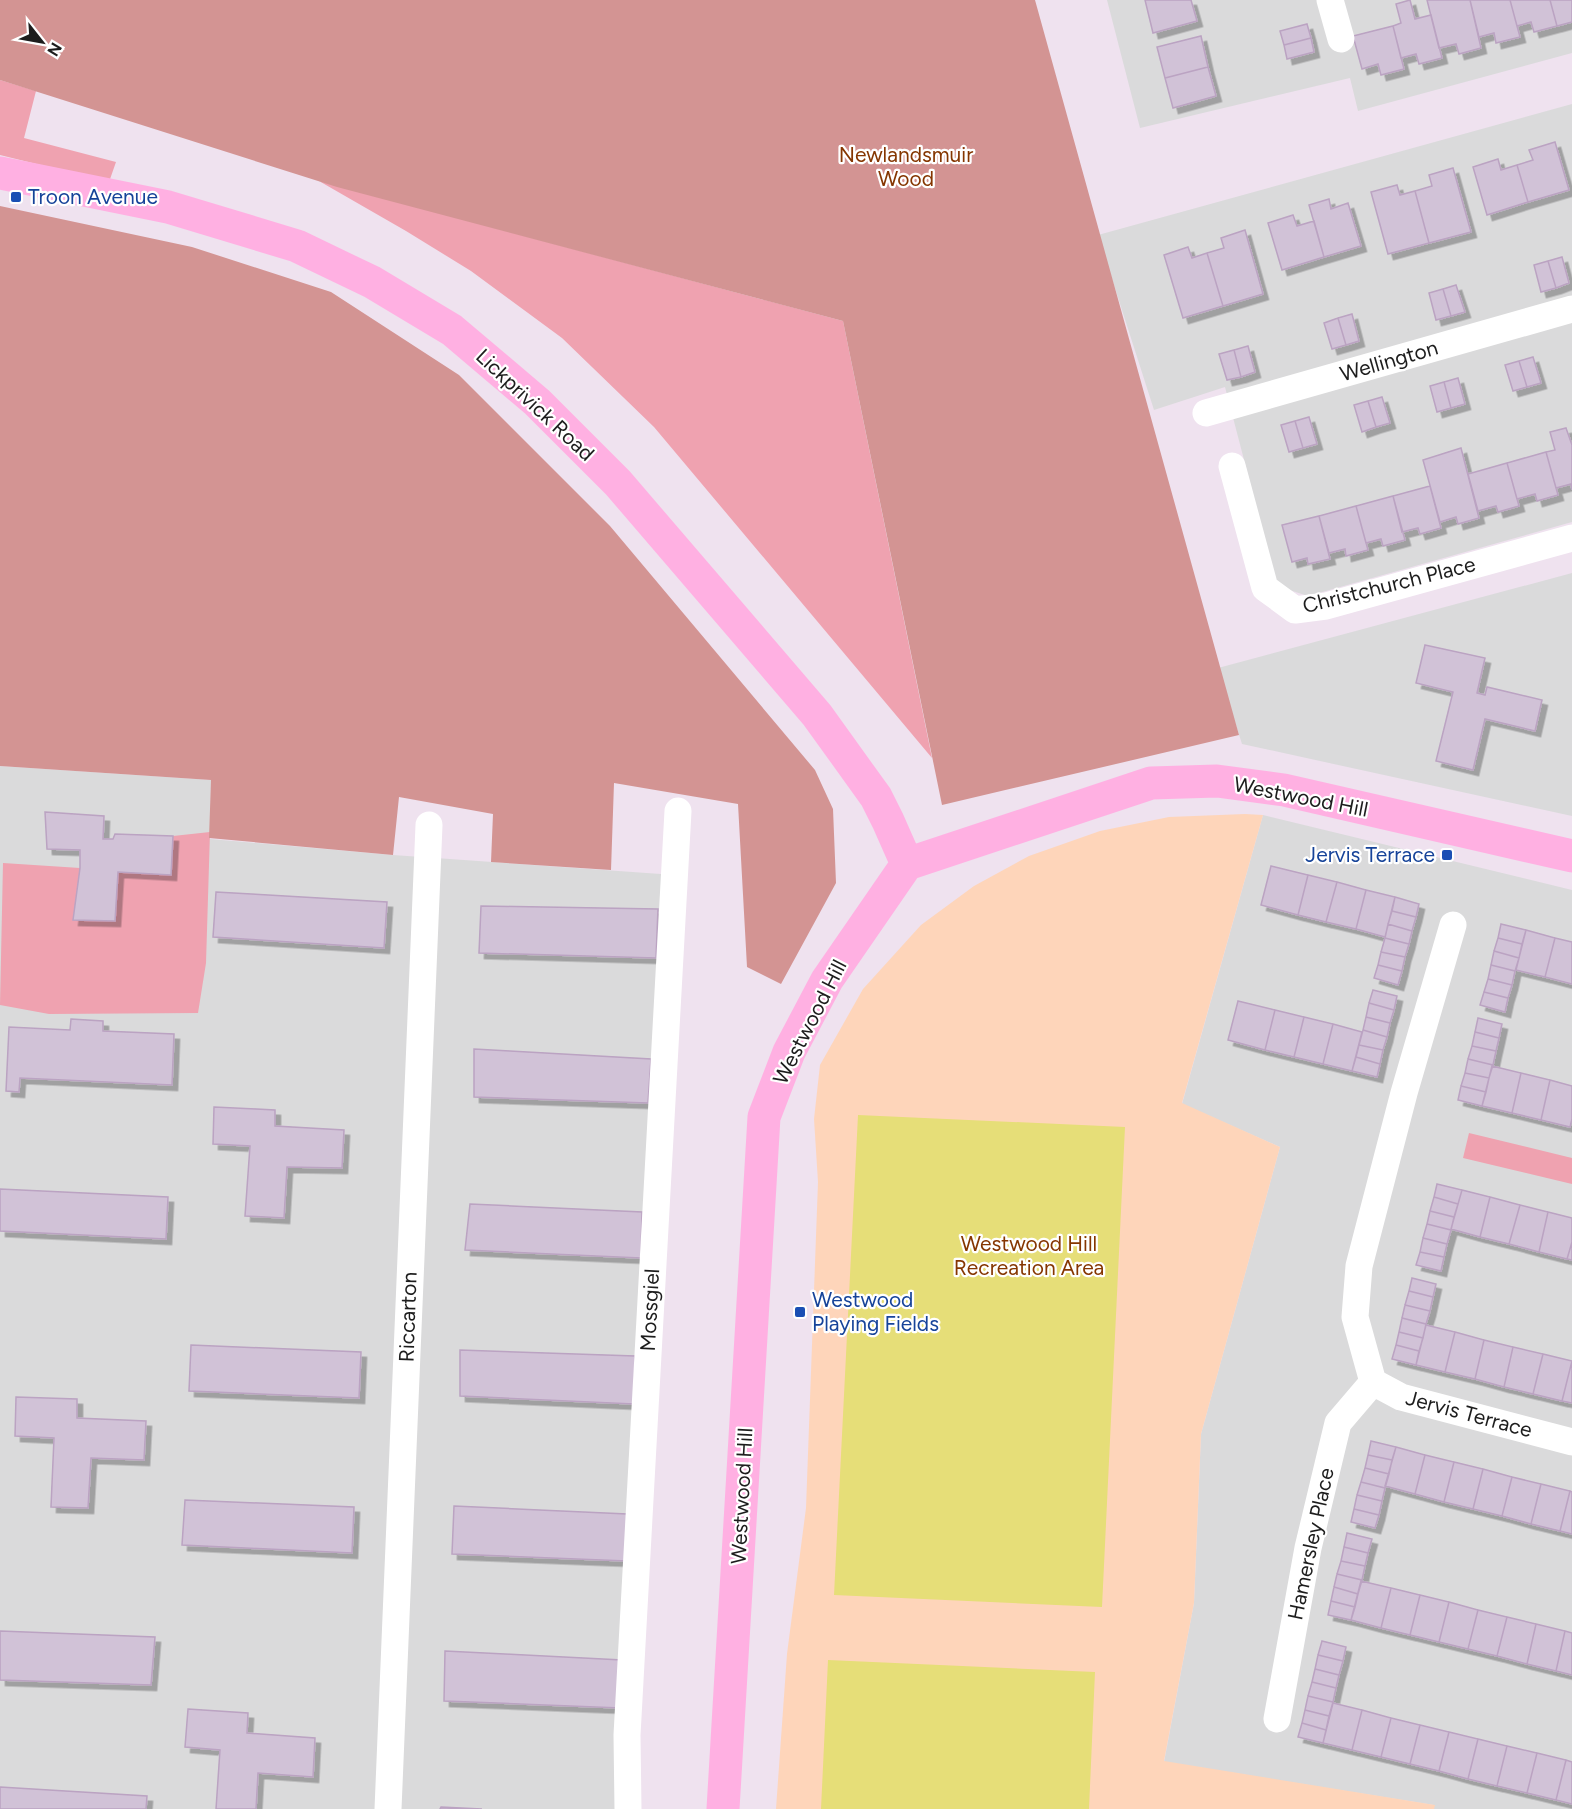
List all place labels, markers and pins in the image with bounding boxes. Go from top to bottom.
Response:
place label: Troon Avenue [28,184,158,209]
marker: Troon Avenue [9,190,23,204]
place label: Jervis Terrace [1305,842,1435,867]
marker: Jervis Terrace [1440,848,1454,862]
place label: Westwood Playing Fields [812,1287,939,1336]
marker: Westwood Playing Fields [793,1305,807,1319]

